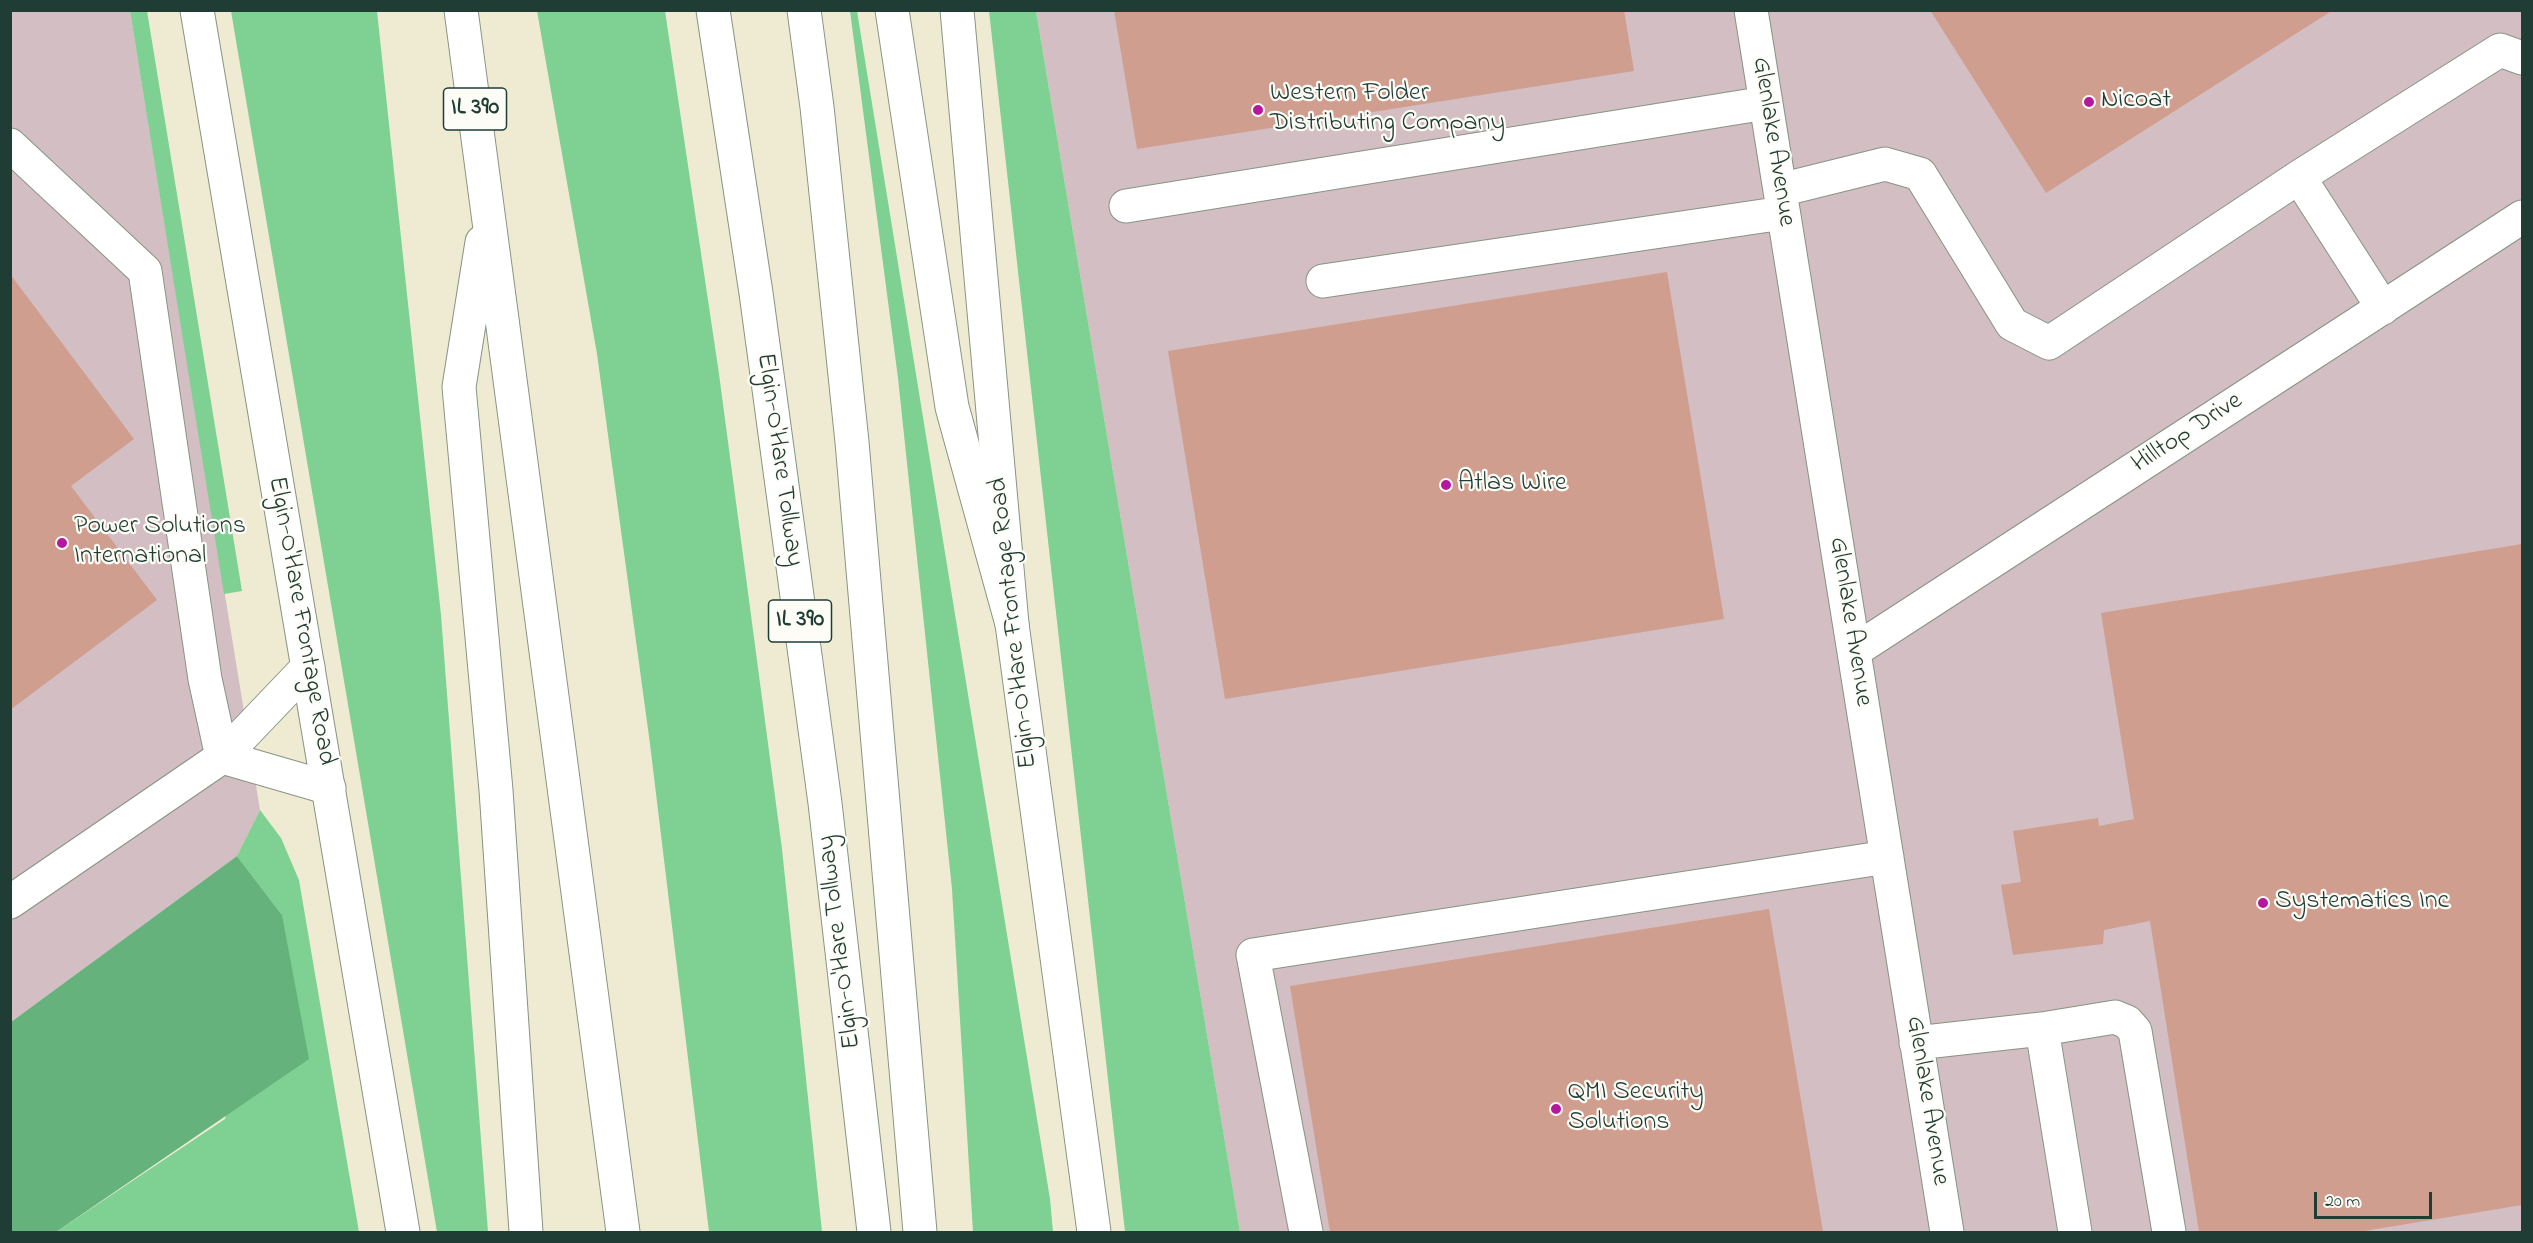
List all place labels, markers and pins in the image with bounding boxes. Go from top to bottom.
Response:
place label: Western Folder Distributing Company [1270,79,1505,140]
place label: Nicoat [2101,86,2171,118]
marker: Nicoat [2082,95,2096,109]
marker: Western Folder Distributing Company [1251,103,1265,117]
place label: Atlas Wire [1458,469,1567,501]
marker: Atlas Wire [1439,478,1453,492]
place label: Power Solutions International [74,512,246,574]
marker: Power Solutions International [55,536,69,550]
place label: Systematics Inc [2275,887,2449,919]
marker: Systematics Inc [2256,896,2270,910]
place label: QMI Security Solutions [1568,1078,1704,1140]
marker: QMI Security Solutions [1549,1102,1563,1116]

